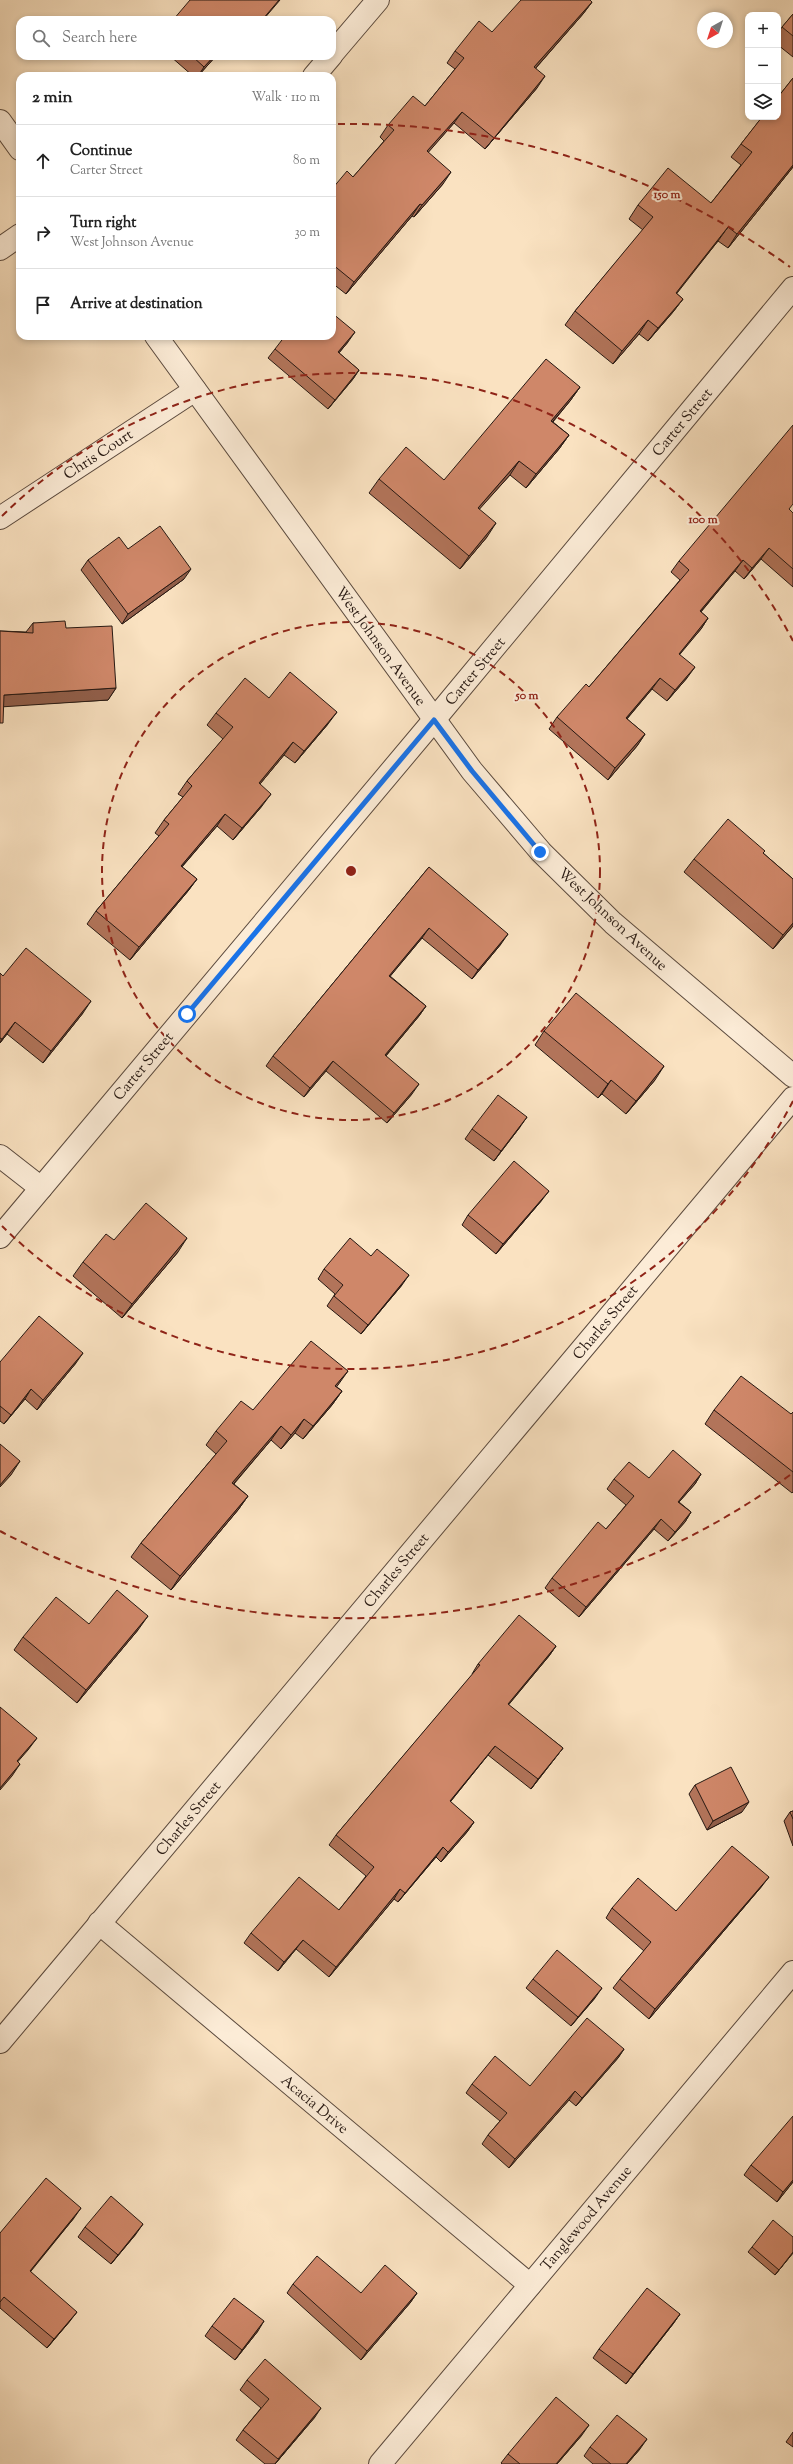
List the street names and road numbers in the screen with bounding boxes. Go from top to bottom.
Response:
street label: Carter Street [648,384,718,462]
street label: Chris Court [60,425,138,486]
street label: West Johnson Avenue [329,583,430,711]
street label: Carter Street [441,633,511,711]
street label: West Johnson Avenue [553,864,671,976]
street label: Carter Street [109,1028,179,1106]
street label: Charles Street [569,1281,644,1365]
street label: Charles Street [360,1529,435,1613]
street label: Charles Street [152,1777,227,1861]
street label: Acacia Drive [276,2071,352,2140]
street label: Tanglewood Avenue [537,2162,638,2276]

